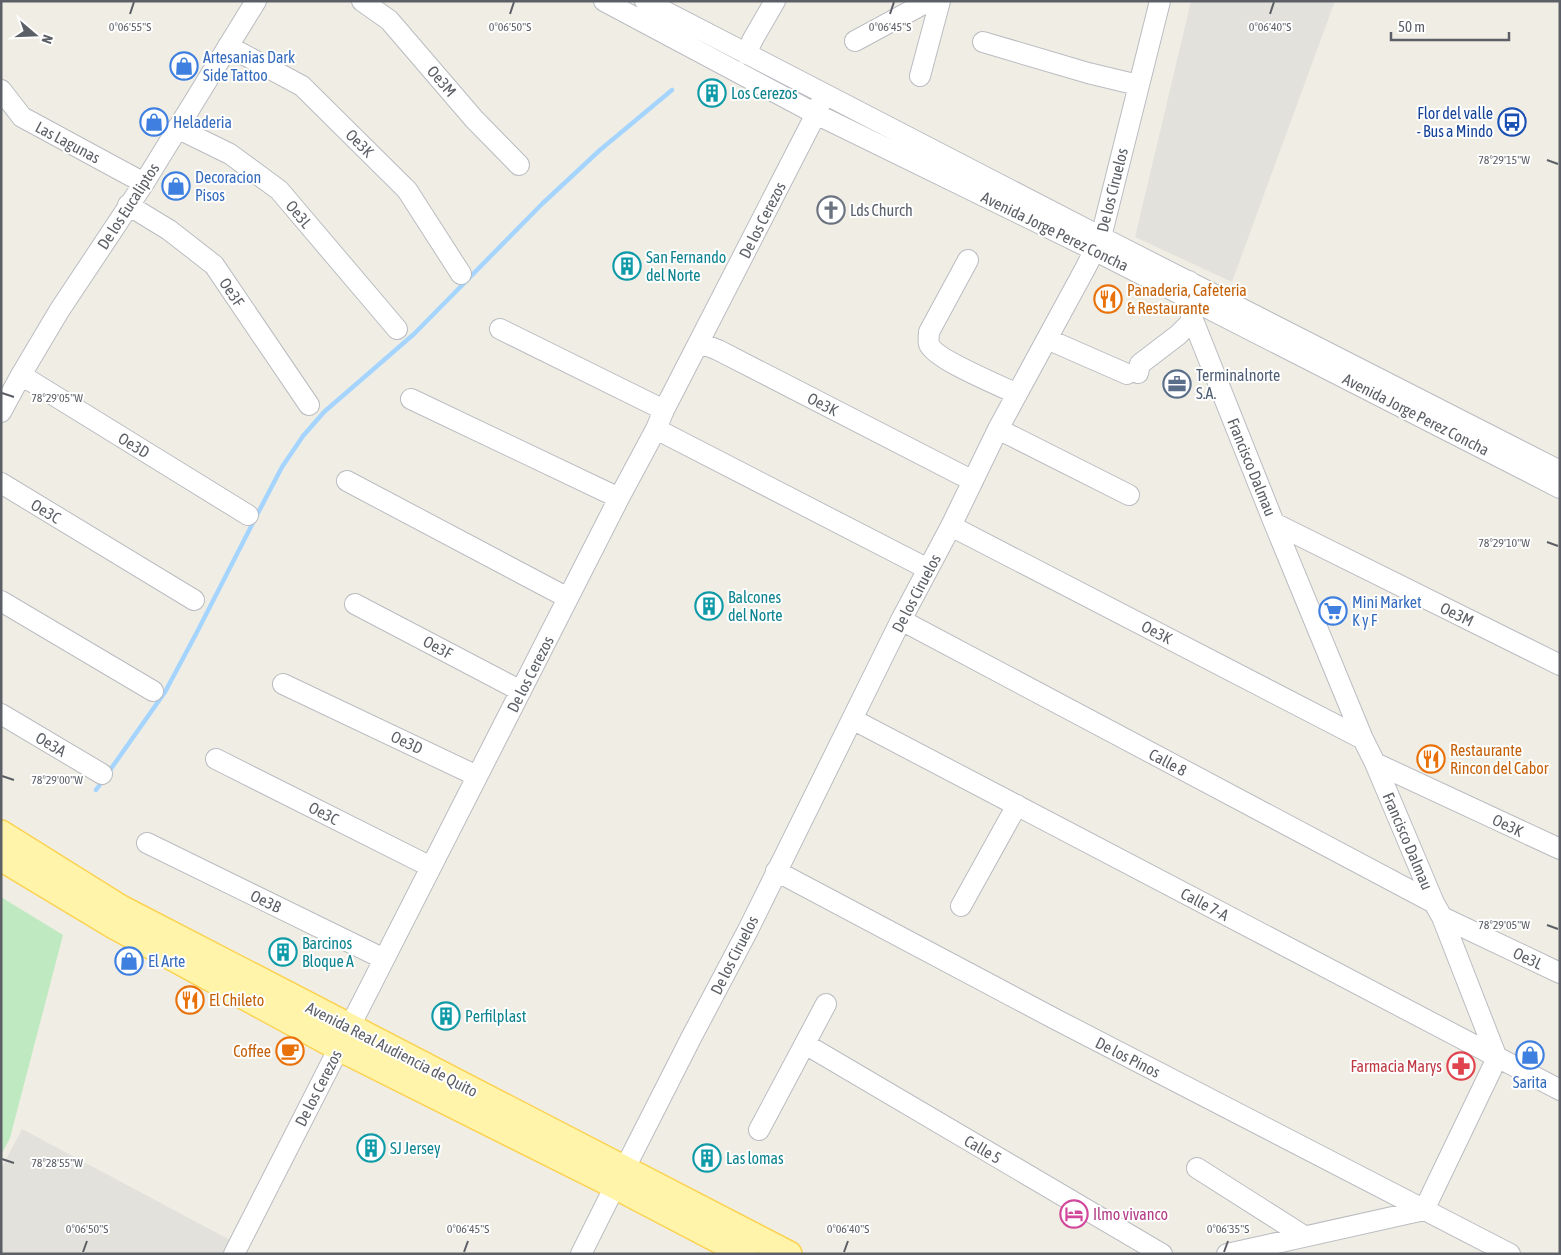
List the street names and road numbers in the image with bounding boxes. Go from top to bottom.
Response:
street label: Oe3M [424,62,460,100]
street label: Las Lagunas [32,117,104,168]
street label: Oe3K [342,125,378,161]
street label: De los Ciruelos [1093,146,1131,234]
street label: De los Eucaliptos [94,159,164,253]
street label: De los Cerezos [735,179,789,261]
street label: Avenida Jorge Perez Concha [978,187,1132,275]
street label: Oe3L [282,197,316,232]
street label: Oe3F [216,274,248,310]
street label: Avenida Jorge Perez Concha [1339,369,1492,460]
street label: Oe3K [805,389,841,419]
street label: Francisco Dalmau [1224,415,1280,519]
street label: Oe3D [115,429,153,461]
street label: Oe3C [28,495,64,527]
street label: De los Ciruelos [888,551,944,635]
street label: Oe3M [1437,598,1477,630]
street label: Oe3K [1139,617,1175,647]
street label: Oe3F [420,632,456,662]
street label: De los Cerezos [503,633,557,715]
street label: Oe3D [388,727,426,757]
street label: Oe3A [33,728,69,760]
street label: Calle 8 [1146,745,1190,779]
street label: Francisco Dalmau [1379,790,1437,892]
street label: Oe3C [306,798,342,828]
street label: Oe3K [1490,810,1526,840]
street label: Calle 7-A [1178,884,1232,924]
street label: Oe3B [248,886,285,916]
street label: De los Ciruelos [707,912,762,997]
street label: Oe3L [1510,943,1546,973]
street label: Avenida Real Audiencia de Quito [303,998,481,1100]
street label: De los Pinos [1093,1033,1164,1081]
street label: De los Cerezos [291,1047,345,1129]
street label: Calle 5 [961,1131,1005,1167]

